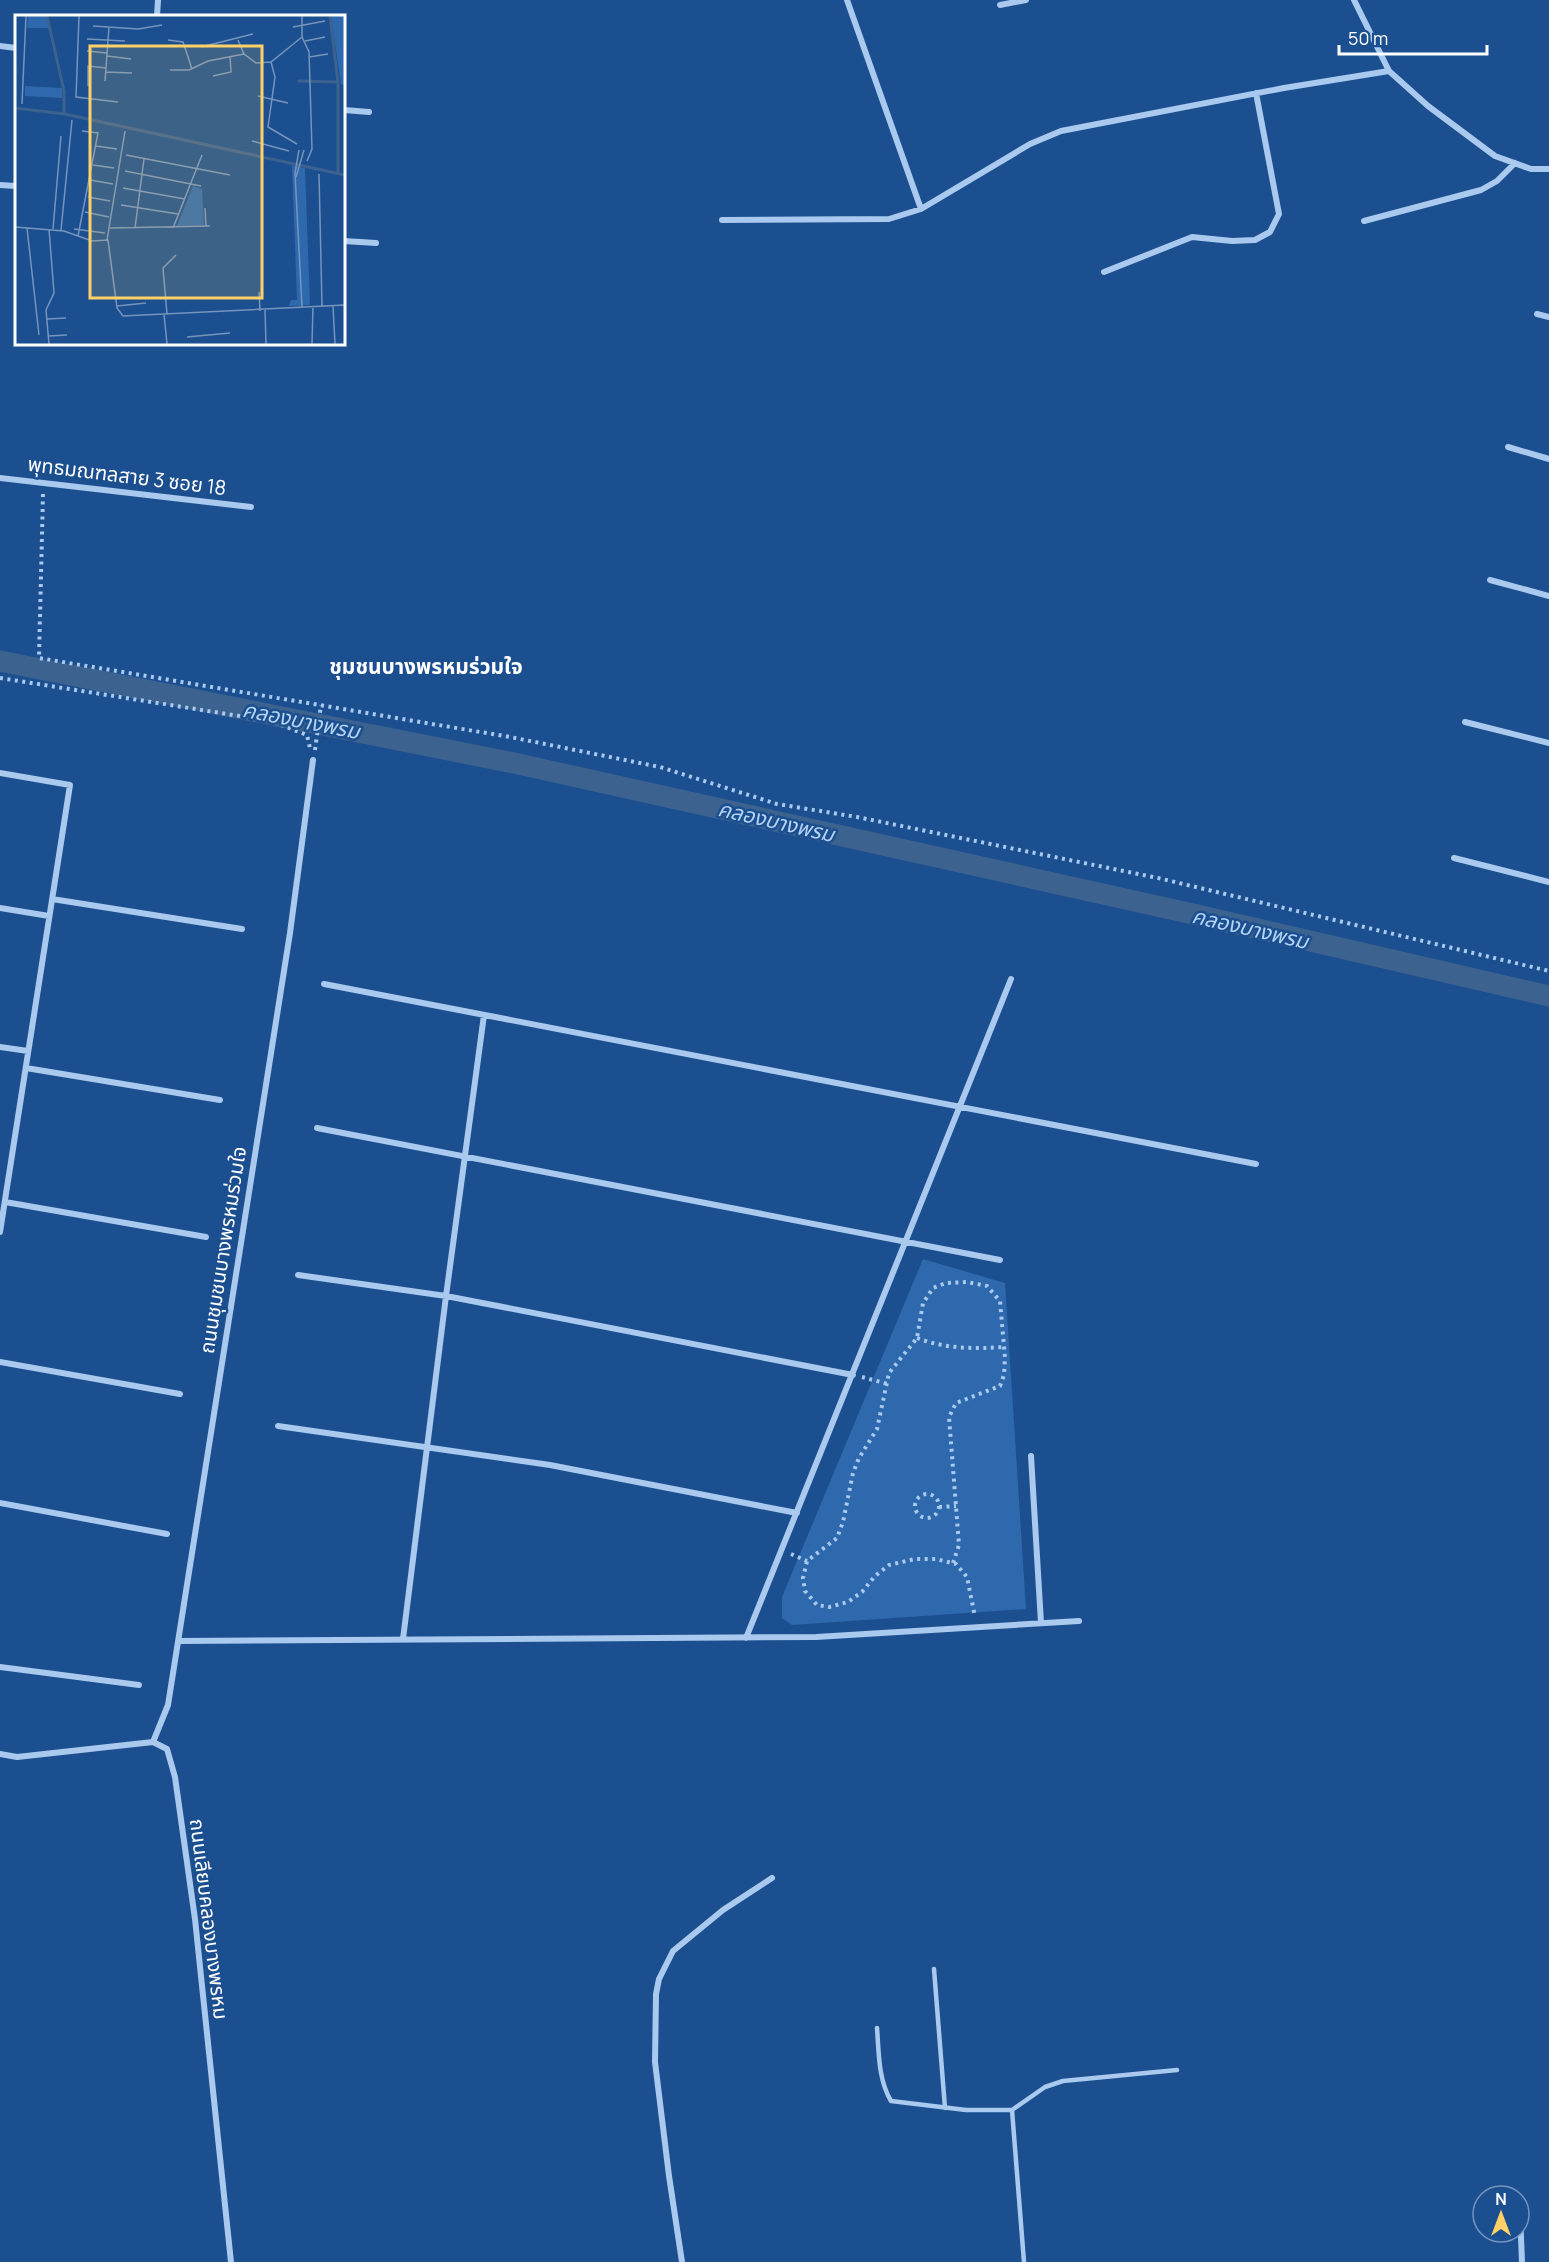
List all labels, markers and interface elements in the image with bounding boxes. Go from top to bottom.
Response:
inset map [15,15,345,345]
scale bar [1339,18,1488,56]
text: 50 m [1348,26,1388,50]
street label: พุทธมณฑลสาย 3 ซอย 18 [26,450,228,501]
district label: ชุมชนบางพรหมร่วมใจ [329,652,523,680]
water label: คลองบางพรม [240,695,364,745]
water label: คลองบางพรม [715,794,839,848]
water label: คลองบางพรม [1189,901,1313,955]
street label: ถนนชุมชนบางพรหมร่วมใจ [193,1144,252,1355]
street label: ถนนเลียบคลองบางพรหม [184,1817,235,2021]
north arrow [1471,2184,1531,2244]
text: N [1495,2188,1507,2210]

